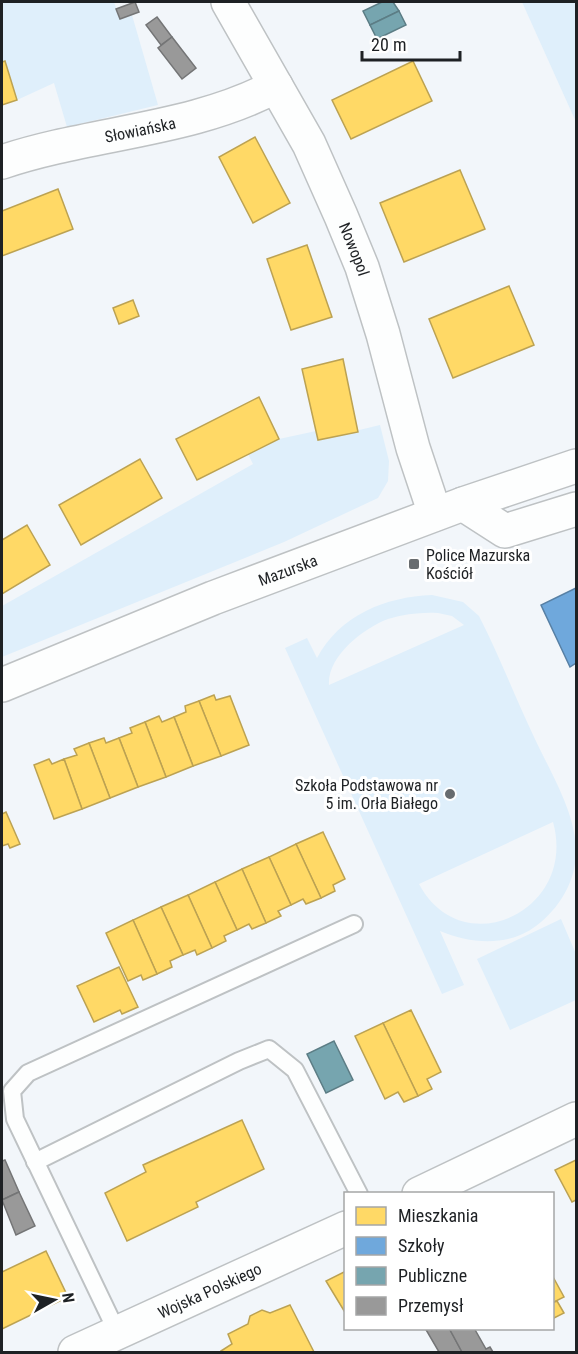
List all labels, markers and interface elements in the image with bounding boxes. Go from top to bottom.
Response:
scale bar [362,24,460,62]
text: 20 m [371,34,406,55]
street label: Słowiańska [103,113,178,147]
street label: Nowopol [335,220,373,278]
place label: Police Mazurska Kościół [426,546,530,583]
street label: Mazurska [256,551,320,590]
marker: Police Mazurska Kościół [407,557,421,571]
place label: Szkoła Podstawowa nr 5 im. Orła Białego [295,776,438,813]
marker: Szkoła Podstawowa nr 5 im. Orła Białego [443,787,457,801]
legend [344,1192,554,1330]
text: Mieszkania [398,1205,478,1226]
text: Szkoły [398,1235,445,1256]
street label: Wojska Polskiego [155,1259,264,1323]
text: Publiczne [398,1265,467,1286]
north arrow [24,1270,84,1330]
text: N [58,1291,78,1304]
text: Przemysł [398,1295,464,1316]

